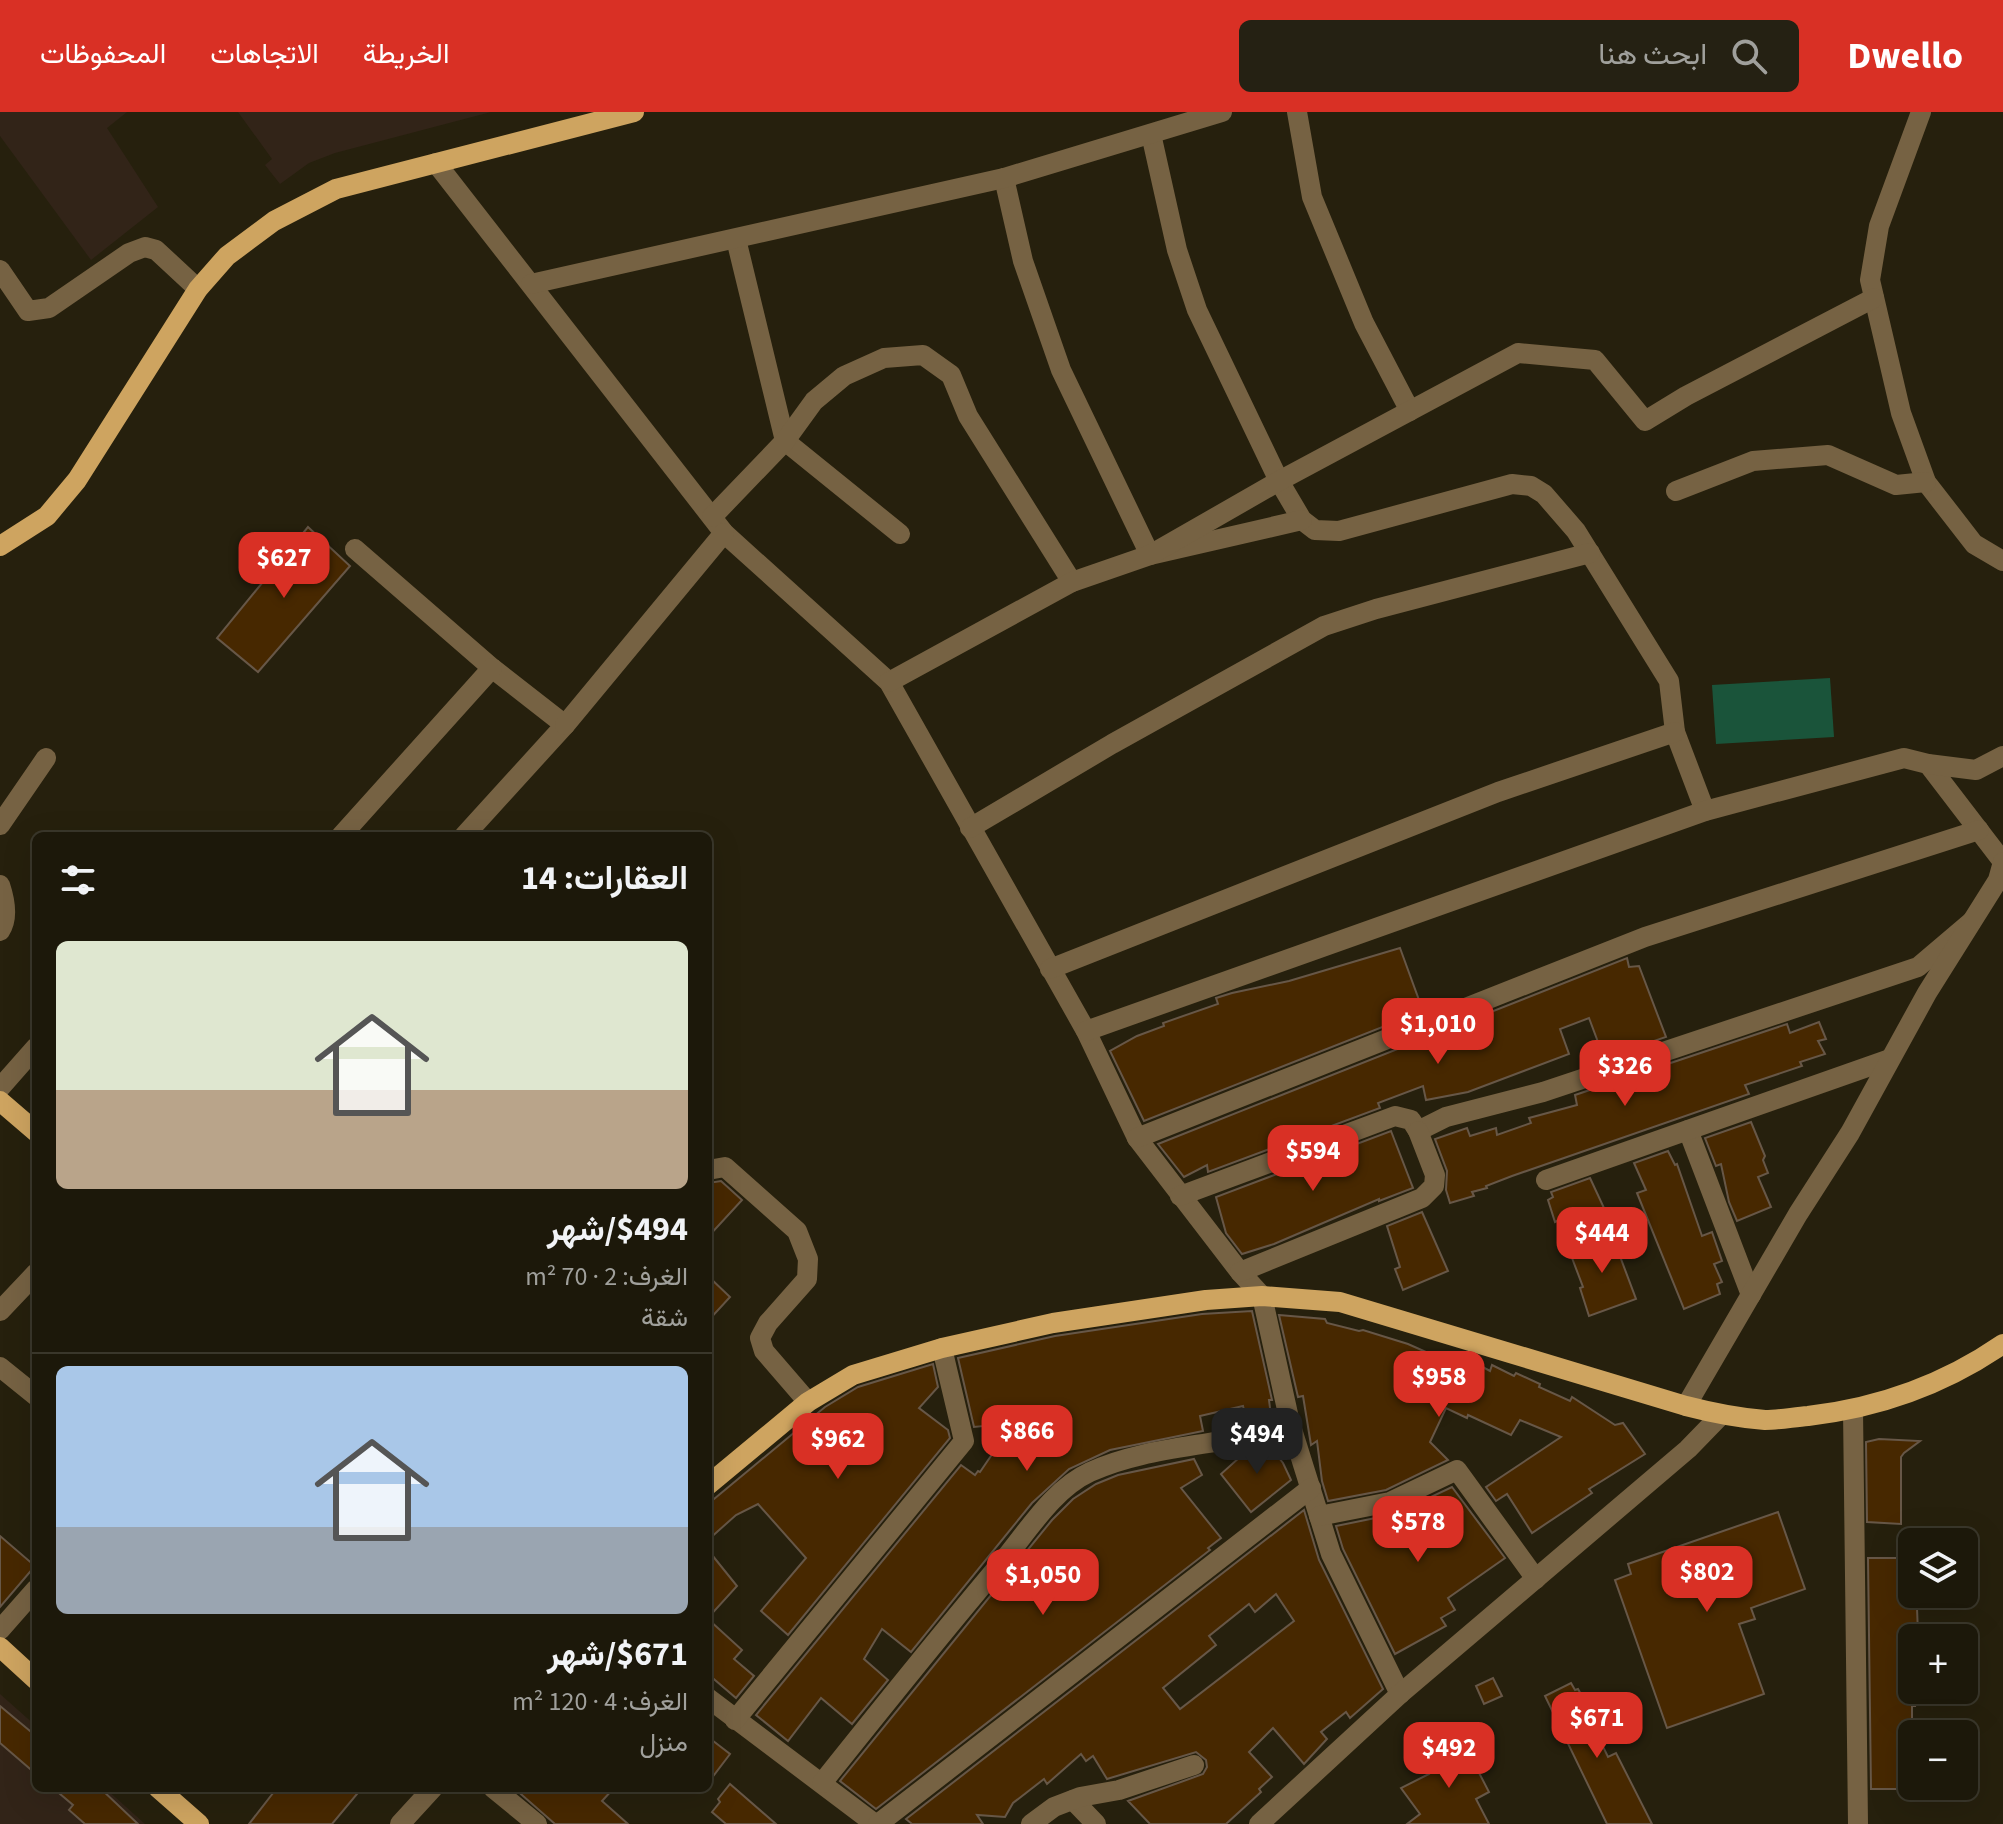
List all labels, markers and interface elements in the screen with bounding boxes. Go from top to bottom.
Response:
search box [1239,20,1799,92]
text: Dwello [1847,29,1963,83]
text: ابحث هنا [1598,33,1707,76]
text: المحفوظات [40,34,166,74]
text: الاتجاهات [210,34,319,74]
text: الخريطة [363,34,449,74]
icon: search [1727,34,1771,78]
pin: $627 [237,532,331,600]
text: $627 [257,539,311,576]
text: العقارات: 14 [521,854,688,903]
icon: filters [56,858,100,902]
icon: home [300,993,444,1137]
pin: $1,010 [1373,998,1503,1066]
text: $1,010 [1400,1005,1476,1042]
pin: $326 [1578,1040,1672,1108]
text: $326 [1598,1047,1652,1084]
pin: $594 [1266,1125,1360,1193]
text: $594 [1286,1132,1340,1169]
text: $494/شهر [547,1205,688,1254]
pin: $444 [1555,1207,1649,1275]
text: $444 [1575,1214,1629,1251]
text: الغرف: 2 · 70 m² [525,1258,688,1295]
text: شقة [641,1299,688,1336]
pin: $958 [1392,1351,1486,1419]
text: $958 [1412,1358,1466,1395]
pin: $866 [980,1405,1074,1473]
pin: $494 [1210,1408,1304,1476]
text: $866 [1000,1412,1054,1449]
pin: $962 [791,1413,885,1481]
text: $494 [1230,1415,1284,1452]
icon: home [300,1418,444,1562]
text: $962 [811,1420,865,1457]
pin: $578 [1371,1496,1465,1564]
text: $578 [1391,1503,1445,1540]
map controls [1898,1528,1978,1800]
button: layers [1898,1528,1978,1608]
pin: $802 [1660,1546,1754,1614]
pin: $1,050 [978,1549,1108,1617]
text: $802 [1680,1553,1734,1590]
text: $1,050 [1005,1556,1081,1593]
button: + [1898,1624,1978,1704]
text: $671/شهر [547,1630,688,1679]
text: الغرف: 4 · 120 m² [512,1683,688,1720]
pin: $671 [1550,1692,1644,1760]
text: $671 [1570,1699,1624,1736]
button: − [1898,1720,1978,1800]
pin: $492 [1402,1722,1496,1790]
text: منزل [639,1724,688,1761]
text: $492 [1422,1729,1476,1766]

